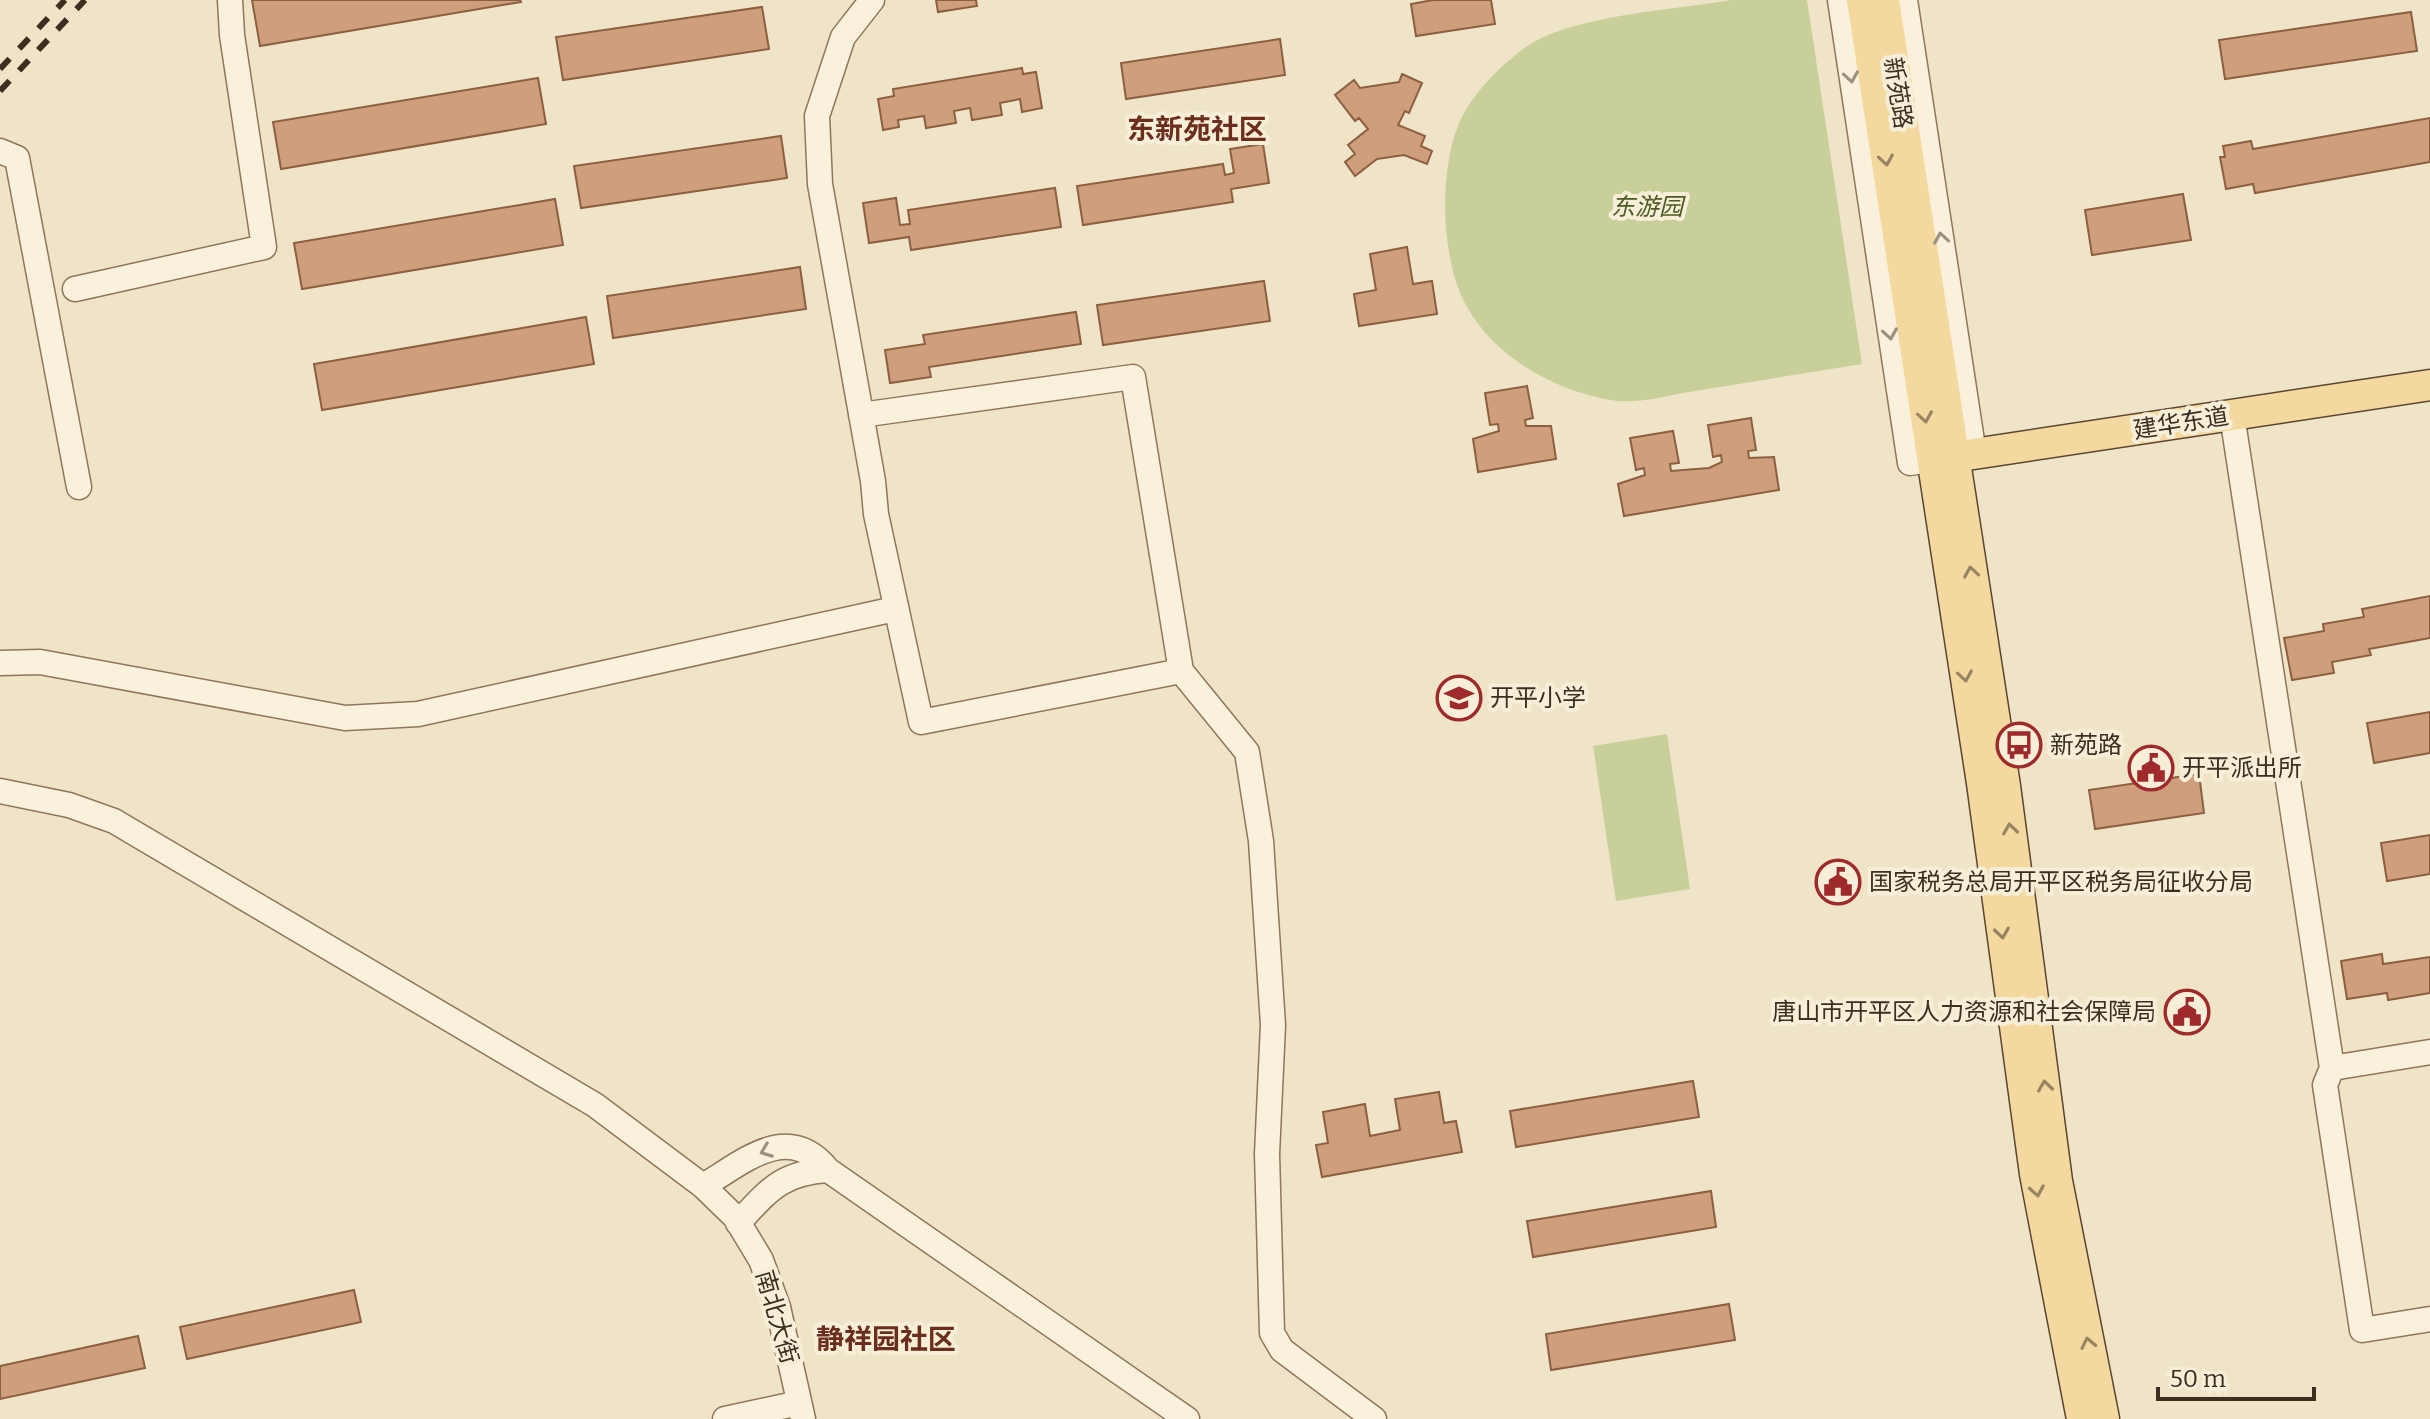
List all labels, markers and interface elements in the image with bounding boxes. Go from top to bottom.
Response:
street label: 新苑路 [1879,55,1917,131]
one-way arrow [1842,70,1859,84]
district label: 东新苑社区 [1127,113,1267,146]
one-way arrow [1877,153,1894,167]
park label: 东游园 [1611,193,1686,221]
one-way arrow [1933,231,1950,245]
one-way arrow [1881,327,1898,341]
street label: 建华东道 [2131,402,2231,444]
one-way arrow [1916,411,1933,424]
one-way arrow [1963,565,1980,579]
one-way arrow [1956,669,1973,682]
school or university icon: 开平小学 [1435,674,1483,722]
place label: 开平小学 [1490,684,1586,712]
bus stop icon: 新苑路 [1995,721,2043,769]
place label: 新苑路 [2050,731,2122,759]
public building icon: 开平派出所 [2127,744,2175,792]
place label: 开平派出所 [2182,754,2302,782]
one-way arrow [2002,822,2019,835]
public building icon: 国家税务总局开平区税务局征收分局 [1814,858,1862,906]
place label: 国家税务总局开平区税务局征收分局 [1869,868,2253,896]
one-way arrow [1994,927,2011,940]
public building icon: 唐山市开平区人力资源和社会保障局 [2163,988,2211,1036]
place label: 唐山市开平区人力资源和社会保障局 [1772,998,2156,1026]
one-way arrow [2037,1080,2054,1093]
one-way arrow [760,1142,774,1158]
one-way arrow [2028,1184,2045,1197]
street label: 南北大街 [750,1267,804,1367]
district label: 静祥园社区 [816,1323,956,1356]
one-way arrow [2080,1336,2097,1350]
scale bar [2158,1351,2314,1401]
text: 50 m [2170,1365,2226,1393]

